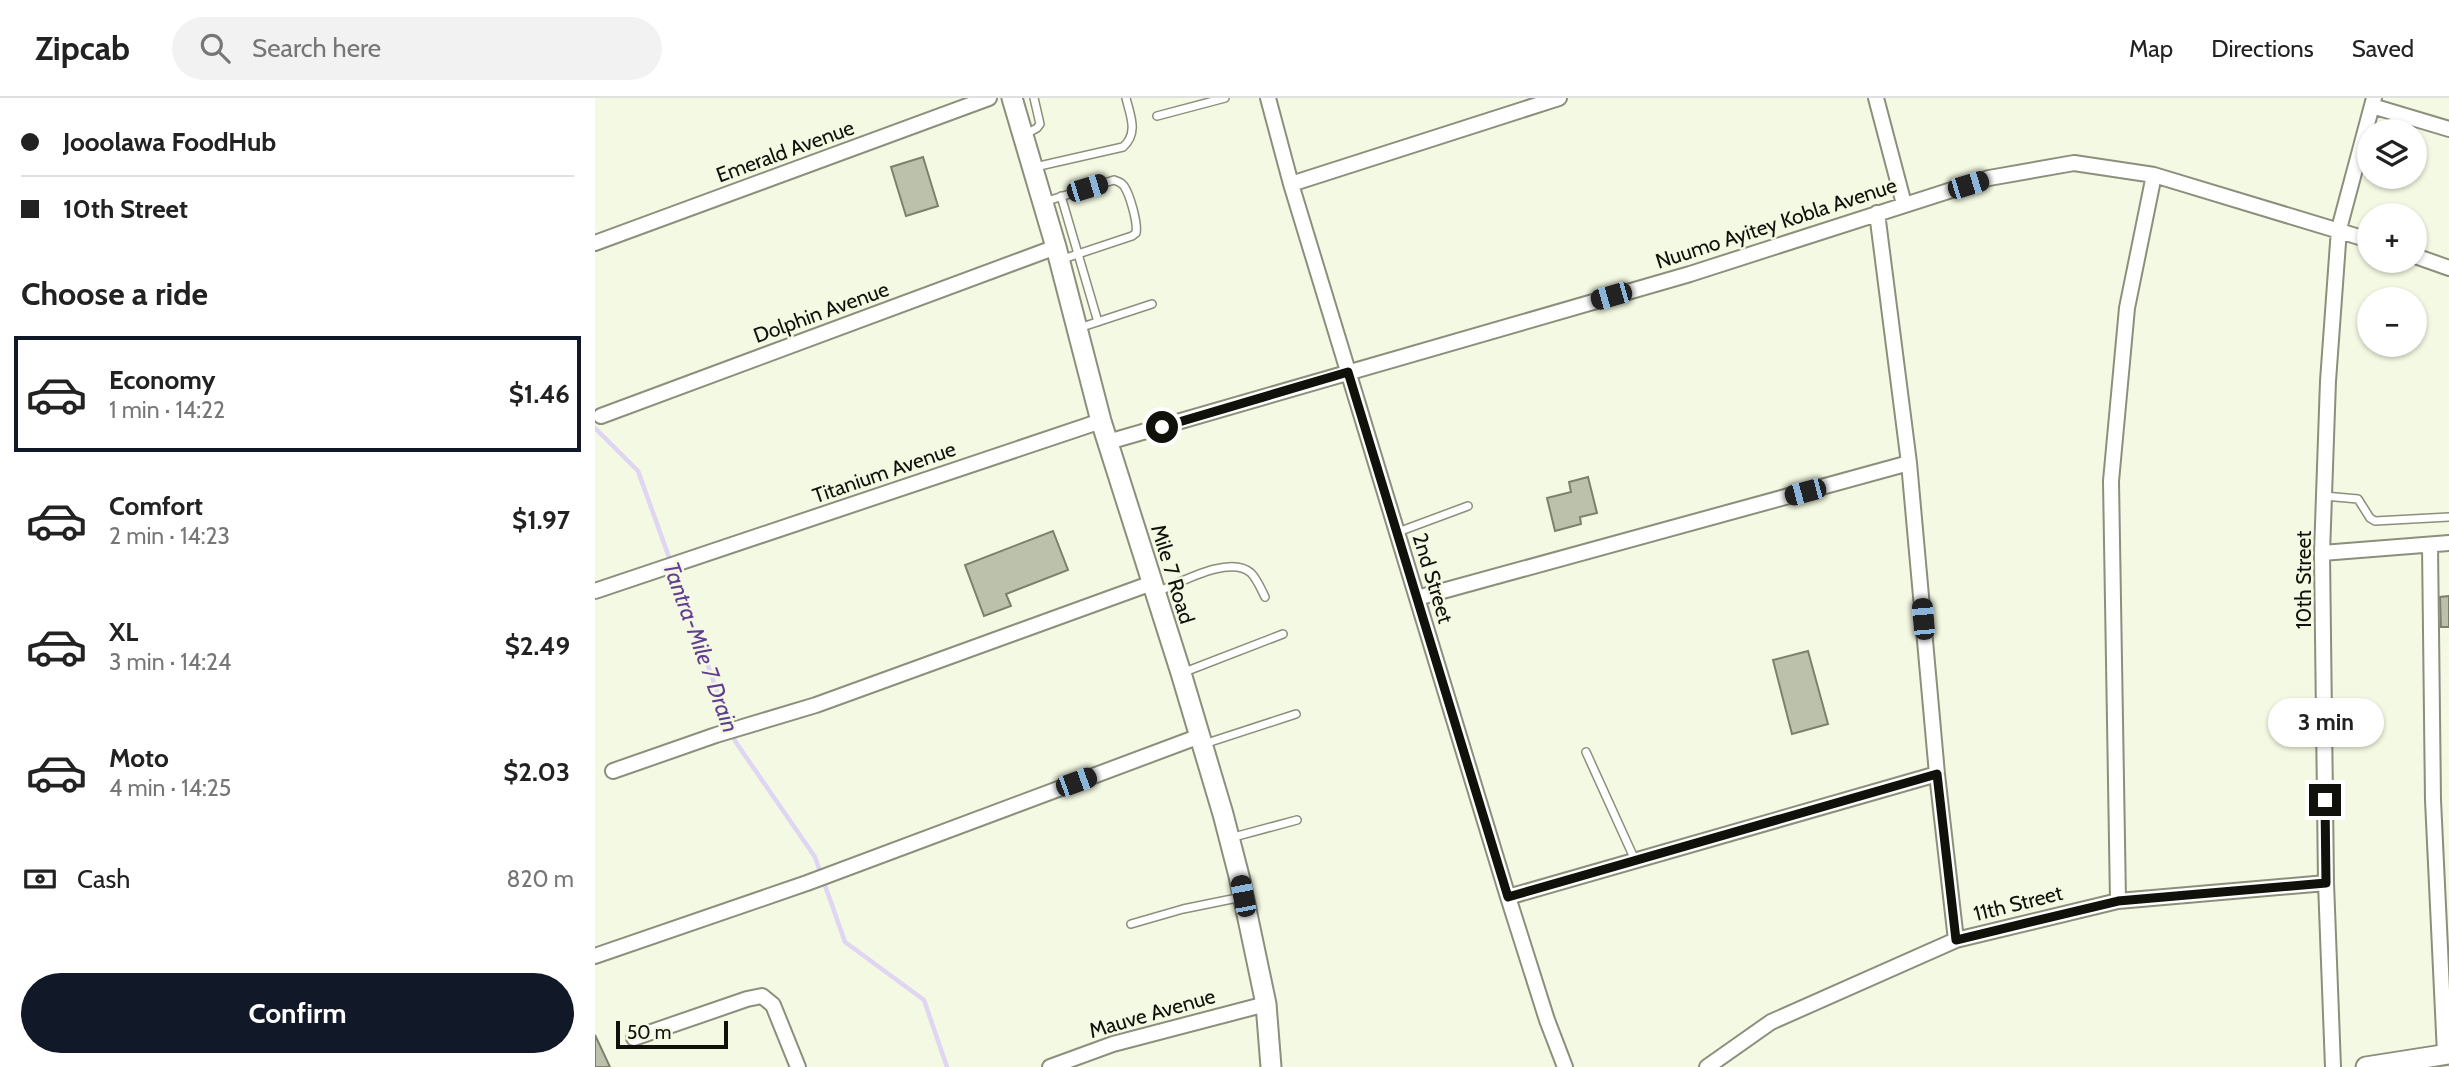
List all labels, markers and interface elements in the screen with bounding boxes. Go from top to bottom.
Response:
search box [172,17,662,80]
text: Zipcab [35,28,130,68]
icon: search [196,29,234,67]
text: Search here [252,32,381,64]
text: Map [2129,34,2173,63]
text: Directions [2211,34,2314,63]
text: Saved [2352,34,2414,63]
street label: Emerald Avenue [713,114,858,188]
map controls [2357,119,2427,357]
button: layers [2357,119,2427,189]
text: Jooolawa FoodHub [63,126,276,158]
car [1945,169,1992,201]
car [1064,172,1111,204]
street label: Nuumo Ayitey Kobla Avenue [1652,172,1900,274]
text: 10th Street [63,193,188,225]
button: + [2357,203,2427,273]
text: Choose a ride [21,274,208,313]
street label: Dolphin Avenue [750,276,892,348]
car [1588,280,1635,312]
button: − [2357,287,2427,357]
icon: car [25,363,88,426]
text: Economy [109,364,215,396]
text: $1.46 [509,378,570,410]
text: 1 min · 14:22 [109,396,225,424]
route start [1146,411,1178,443]
street label: Titanium Avenue [809,436,959,508]
car [1782,476,1829,508]
icon: car [25,489,88,552]
text: Comfort [109,490,203,522]
text: $1.97 [512,504,570,536]
street label: Mile 7 Road [1146,521,1200,627]
text: 2 min · 14:23 [109,522,230,550]
street label: 2nd Street [1407,530,1459,626]
street label: 10th Street [2291,531,2316,629]
water label: Tantra-Mile 7 Drain [657,558,745,736]
car [1911,597,1936,641]
icon: car [25,615,88,678]
text: XL [109,616,138,648]
text: $2.49 [505,630,570,662]
text: 3 min · 14:24 [109,648,231,676]
callout: 3 min [2267,698,2383,748]
text: 3 min [2298,708,2354,736]
icon: car [25,741,88,804]
text: Moto [109,742,169,774]
text: $2.03 [503,756,570,788]
car [1053,765,1100,799]
text: 4 min · 14:25 [109,774,231,802]
route end [2309,784,2341,816]
icon: cash [21,860,59,898]
text: Cash [77,863,130,895]
text: 820 m [507,865,574,893]
car [1229,873,1258,919]
street label: 11th Street [1971,880,2065,926]
button: Confirm [21,973,574,1053]
street label: Mauve Avenue [1086,983,1218,1043]
scale bar [616,1018,728,1050]
text: 50 m [627,1021,671,1044]

